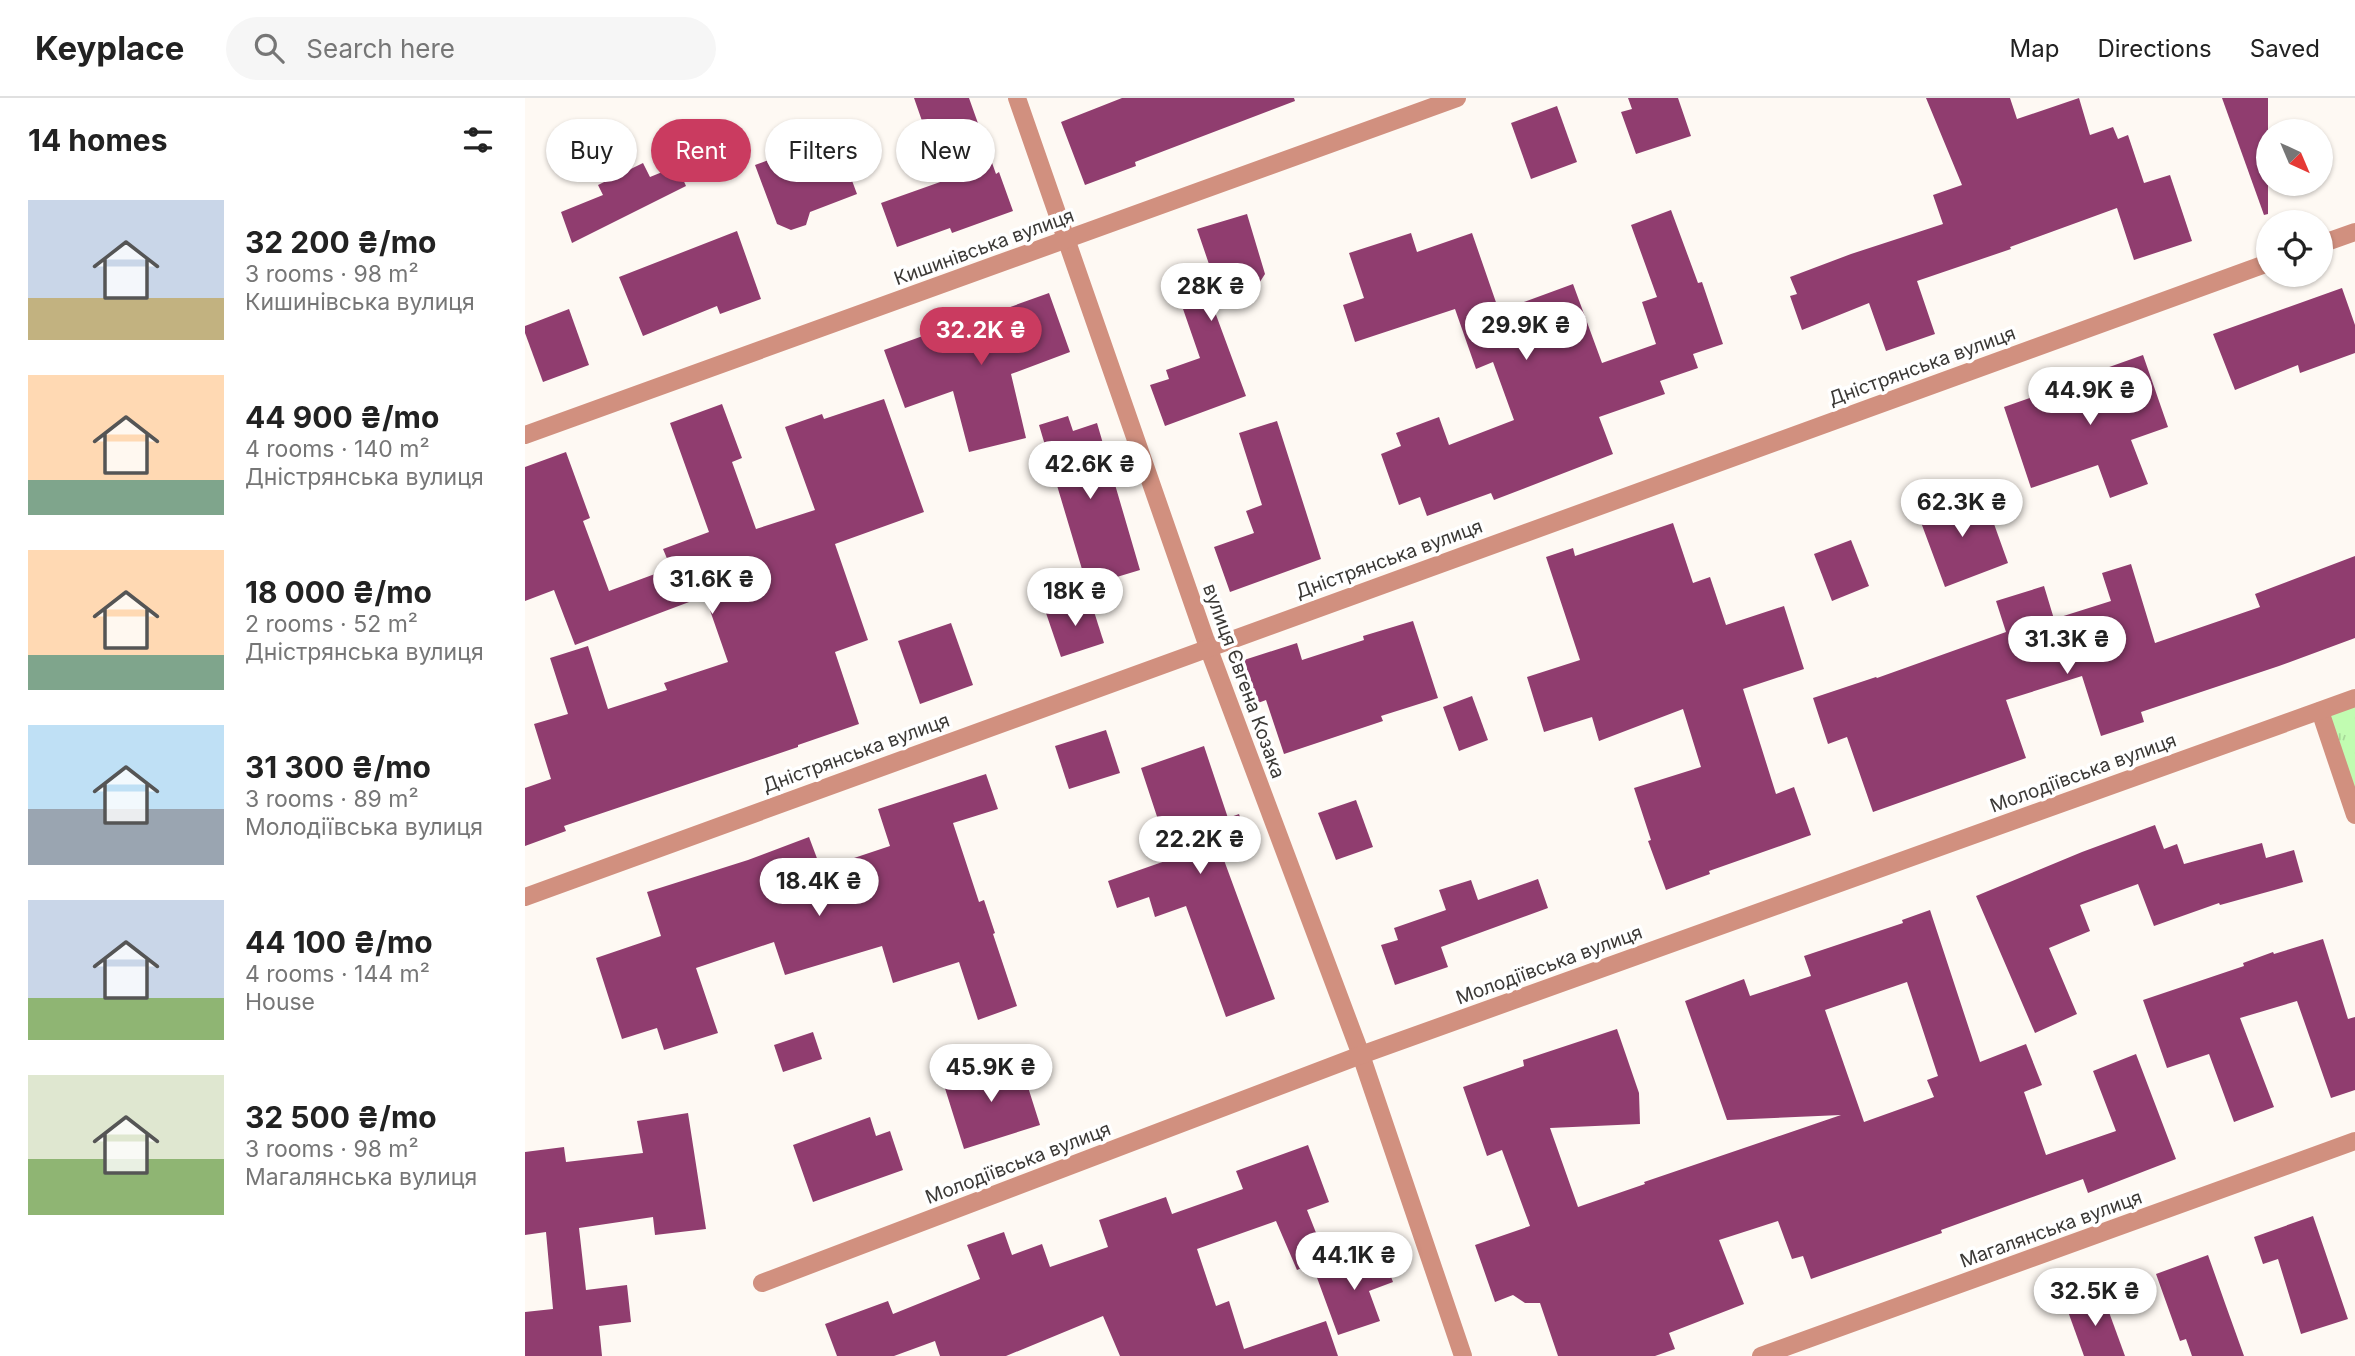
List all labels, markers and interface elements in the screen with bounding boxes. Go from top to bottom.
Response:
search box [226,17,716,80]
text: Keyplace [35,28,184,68]
icon: search [250,29,288,67]
text: Search here [306,33,455,64]
text: Map [2010,34,2059,63]
text: Directions [2097,34,2212,63]
text: Saved [2250,34,2320,63]
chip: Buy [546,119,637,182]
chip: Rent [651,119,751,182]
chip: Filters [765,119,882,182]
chip: New [896,119,995,182]
north arrow [2256,119,2333,196]
map controls [2256,119,2333,287]
icon: filters [459,121,497,159]
text: 14 homes [28,122,167,158]
street label: Кишинівська вулиця [891,204,1077,290]
button: locate [2256,210,2333,287]
text: 32 200 ₴/mo [245,224,436,260]
icon: home [84,228,168,312]
text: 3 rooms · 98 m² [245,260,419,288]
pin: 28K ₴ [1162,264,1260,323]
text: 28K ₴ [1177,272,1245,300]
text: Кишинівська вулиця [245,288,475,316]
pin: 29.9K ₴ [1461,302,1591,362]
pin: 32.2K ₴ [916,308,1046,367]
text: 29.9K ₴ [1481,311,1571,339]
text: 32.2K ₴ [936,316,1026,344]
street label: Дністрянська вулиця [1825,321,2019,411]
pin: 44.9K ₴ [2025,368,2155,427]
text: 44.9K ₴ [2044,376,2136,404]
text: 44 900 ₴/mo [245,399,439,435]
icon: home [84,403,168,487]
text: 4 rooms · 140 m² [245,435,430,463]
pin: 42.6K ₴ [1025,442,1155,501]
text: 42.6K ₴ [1045,450,1135,478]
text: Дністрянська вулиця [245,463,484,491]
pin: 62.3K ₴ [1897,480,2027,539]
text: 62.3K ₴ [1917,488,2007,516]
street label: Дністрянська вулиця [1292,514,1486,604]
pin: 31.6K ₴ [647,556,777,616]
text: 31.6K ₴ [669,565,755,593]
pin: 18K ₴ [1026,568,1124,628]
text: 18 000 ₴/mo [245,574,432,610]
text: 18K ₴ [1043,577,1107,605]
icon: home [84,578,168,662]
street label: вулиця Євгена Козака [1198,581,1290,781]
text: 2 rooms · 52 m² [245,610,418,638]
pin: 31.3K ₴ [2002,616,2132,676]
text: 31.3K ₴ [2024,625,2110,653]
text: Дністрянська вулиця [245,638,484,666]
street label: Дністрянська вулиця [759,708,953,798]
street label: Молодіївська вулиця [1987,729,2179,817]
text: 31 300 ₴/mo [245,749,431,785]
icon: home [84,753,168,837]
text: 3 rooms · 89 m² [245,785,419,813]
text: Молодіївська вулиця [245,813,483,841]
pin: 22.2K ₴ [1135,816,1265,876]
text: 22.2K ₴ [1155,825,1245,853]
pin: 18.4K ₴ [754,858,884,918]
text: 18.4K ₴ [776,867,862,895]
street label: Молодіївська вулиця [1453,921,1645,1009]
text: 44 100 ₴/mo [245,924,433,960]
icon: home [84,928,168,1012]
text: 4 rooms · 144 m² [245,960,430,988]
text: House [245,988,315,1016]
pin: 45.9K ₴ [926,1044,1056,1104]
text: 45.9K ₴ [945,1053,1037,1081]
text: 32 500 ₴/mo [245,1099,437,1135]
icon: home [84,1103,168,1187]
street label: Молодіївська вулиця [922,1117,1114,1209]
text: 3 rooms · 98 m² [245,1135,419,1163]
text: Магалянська вулиця [245,1163,477,1191]
street label: Магалянська вулиця [1957,1185,2145,1273]
pin: 44.1K ₴ [1289,1232,1419,1292]
text: 44.1K ₴ [1312,1241,1396,1269]
pin: 32.5K ₴ [2030,1268,2160,1328]
text: 32.5K ₴ [2050,1277,2140,1305]

